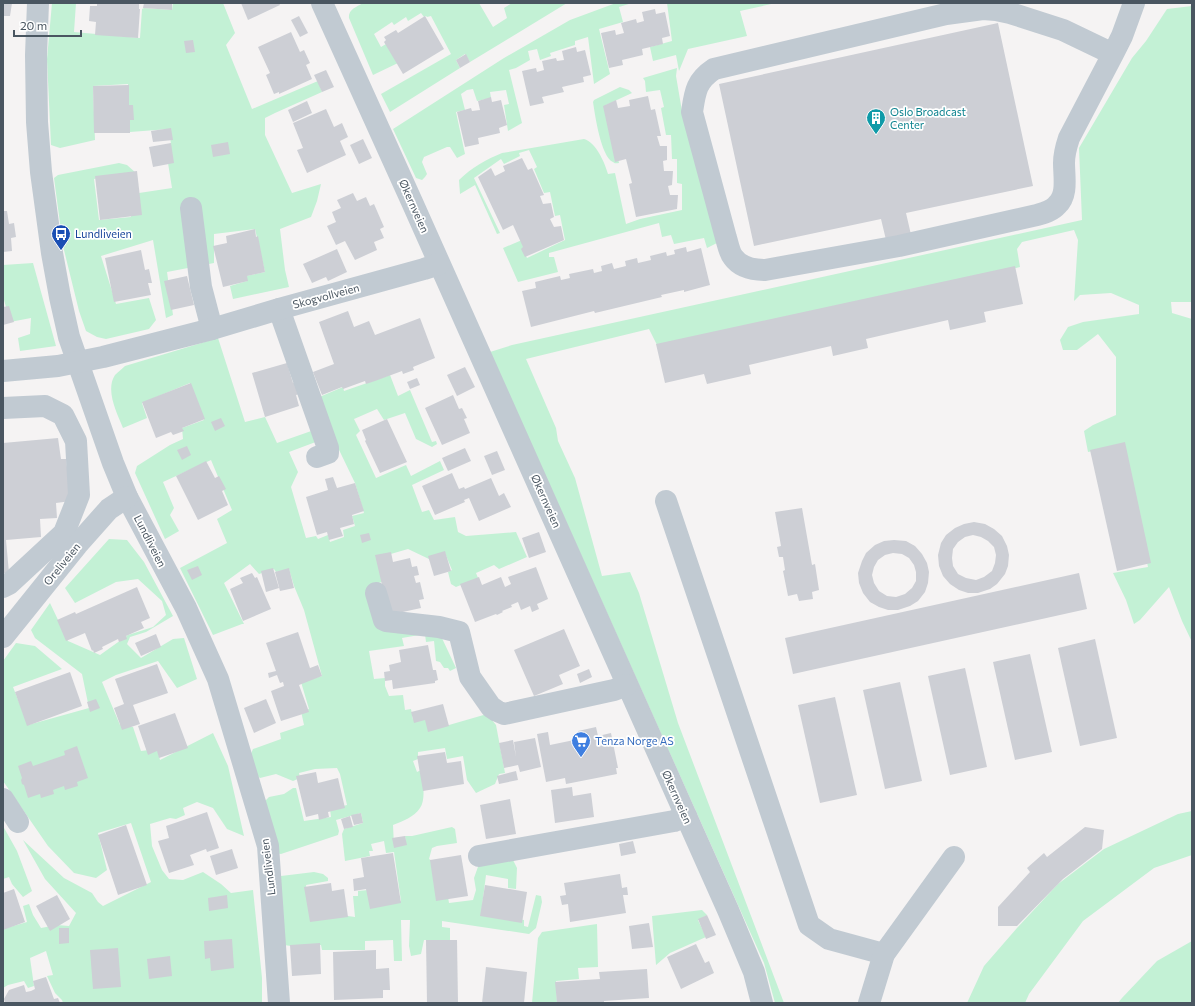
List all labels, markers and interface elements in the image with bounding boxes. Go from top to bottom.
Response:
scale bar [14,12,81,38]
text: 20 m [20,18,47,32]
place label: Oslo Broadcast Center [890,105,967,131]
building icon: Oslo Broadcast Center [865,107,887,135]
street label: Økernveien [397,177,432,235]
bus stop icon: Lundliveien [50,223,72,251]
place label: Lundliveien [75,227,132,240]
street label: Skogvollveien [291,280,361,311]
street label: Økernveien [529,472,564,530]
street label: Lundliveien [132,512,169,569]
street label: Oreliveien [41,540,83,588]
supermarket icon: Tenza Norge AS [570,730,592,758]
place label: Tenza Norge AS [595,734,674,747]
street label: Økernveien [660,768,695,826]
street label: Lundliveien [258,838,277,896]

